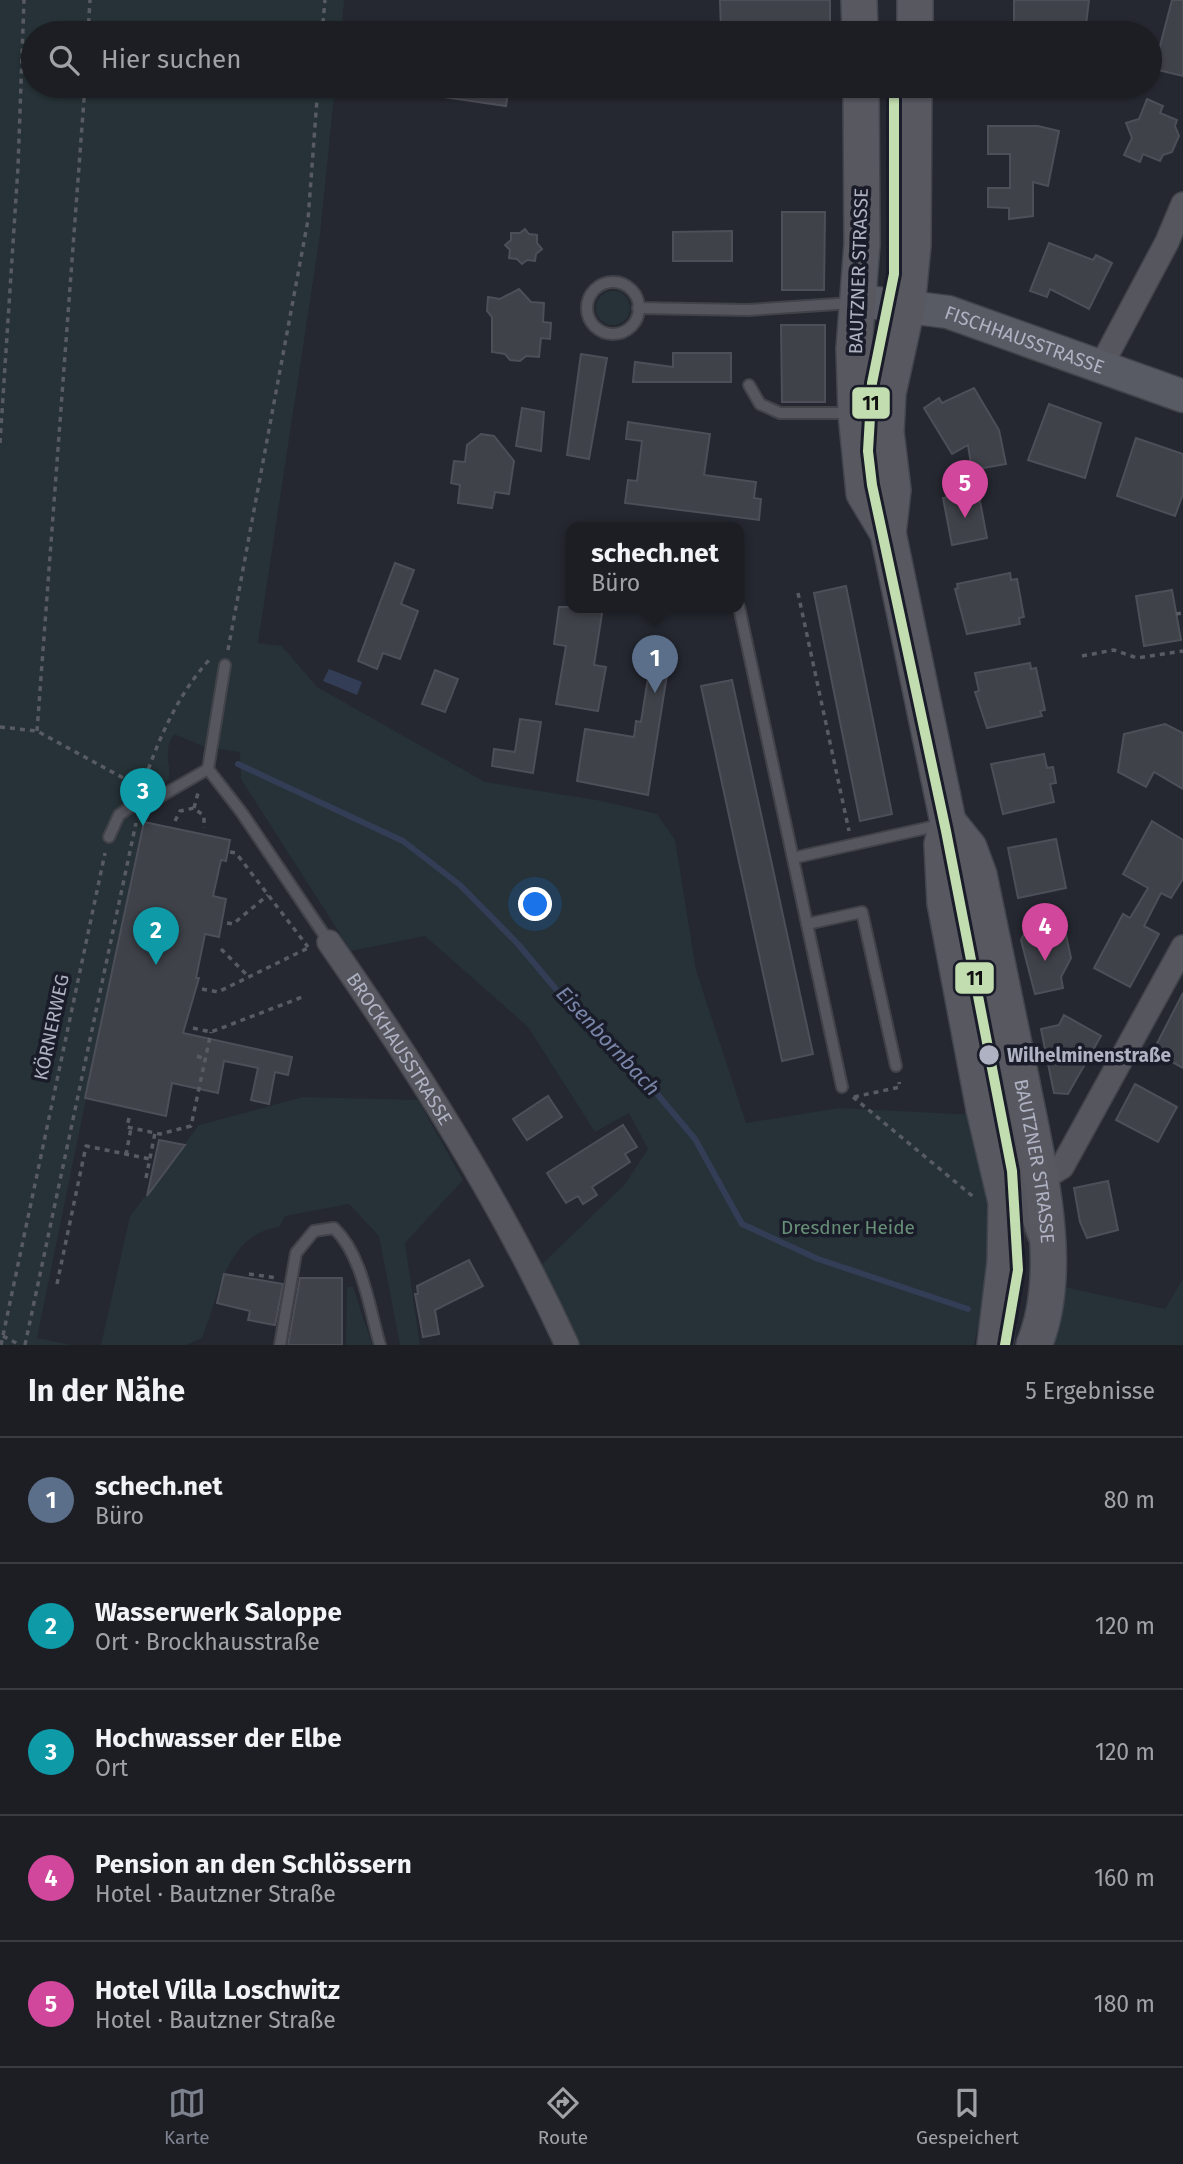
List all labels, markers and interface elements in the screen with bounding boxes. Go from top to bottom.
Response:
search box [21,21,1162,98]
icon: search [45,41,83,79]
text: Hier suchen [101,44,241,75]
street label: BAUTZNER STRASSE [844,187,873,355]
street label: FISCHHAUSSTRASSE [941,301,1107,379]
line badge: 11 [851,386,891,420]
text: 11 [862,392,880,415]
pin: 5 [942,460,988,518]
popup [566,522,744,613]
text: schech.net [591,538,719,569]
text: Büro [591,569,640,597]
pin: 1 [632,635,678,693]
pin: 3 [120,768,166,826]
your location [518,887,552,921]
pin: 4 [1022,903,1068,961]
pin: 2 [133,907,179,965]
line badge: 11 [954,961,995,995]
text: 11 [966,967,984,990]
street label: BROCKHAUSSTRASSE [342,968,457,1129]
street label: KÖRNERWEG [29,972,74,1082]
water label: Eisenbornbach [551,981,665,1101]
marker: Wilhelminenstraße [977,1043,1001,1067]
place label: Wilhelminenstraße [1007,1044,1171,1067]
street label: BAUTZNER STRASSE [1009,1077,1059,1244]
park label: Dresdner Heide [781,1216,915,1239]
text: In der Nähe [28,1373,185,1409]
text: 5 Ergebnisse [1025,1377,1155,1405]
text: schech.net [95,1471,222,1502]
text: 1 [46,1486,56,1514]
text: 80 m [1104,1486,1155,1514]
text: Büro [95,1502,144,1530]
text: Wasserwerk Saloppe [95,1597,342,1628]
text: 2 [45,1612,57,1640]
text: 120 m [1095,1612,1155,1640]
text: Ort · Brockhausstraße [95,1628,320,1656]
text: Hochwasser der Elbe [95,1723,342,1754]
text: 3 [45,1738,57,1766]
text: 120 m [1095,1738,1155,1766]
text: Ort [95,1754,128,1782]
text: Pension an den Schlössern [95,1849,412,1880]
text: 4 [45,1864,58,1892]
text: 160 m [1094,1864,1155,1892]
text: Hotel · Bautzner Straße [95,1880,336,1908]
text: Hotel Villa Loschwitz [95,1975,340,2006]
text: 5 [45,1990,57,2018]
text: 180 m [1094,1990,1155,2018]
text: Hotel · Bautzner Straße [95,2006,336,2034]
tab: Karte [164,2084,210,2149]
tab: Route [538,2084,588,2149]
tab: Gespeichert [916,2084,1019,2149]

